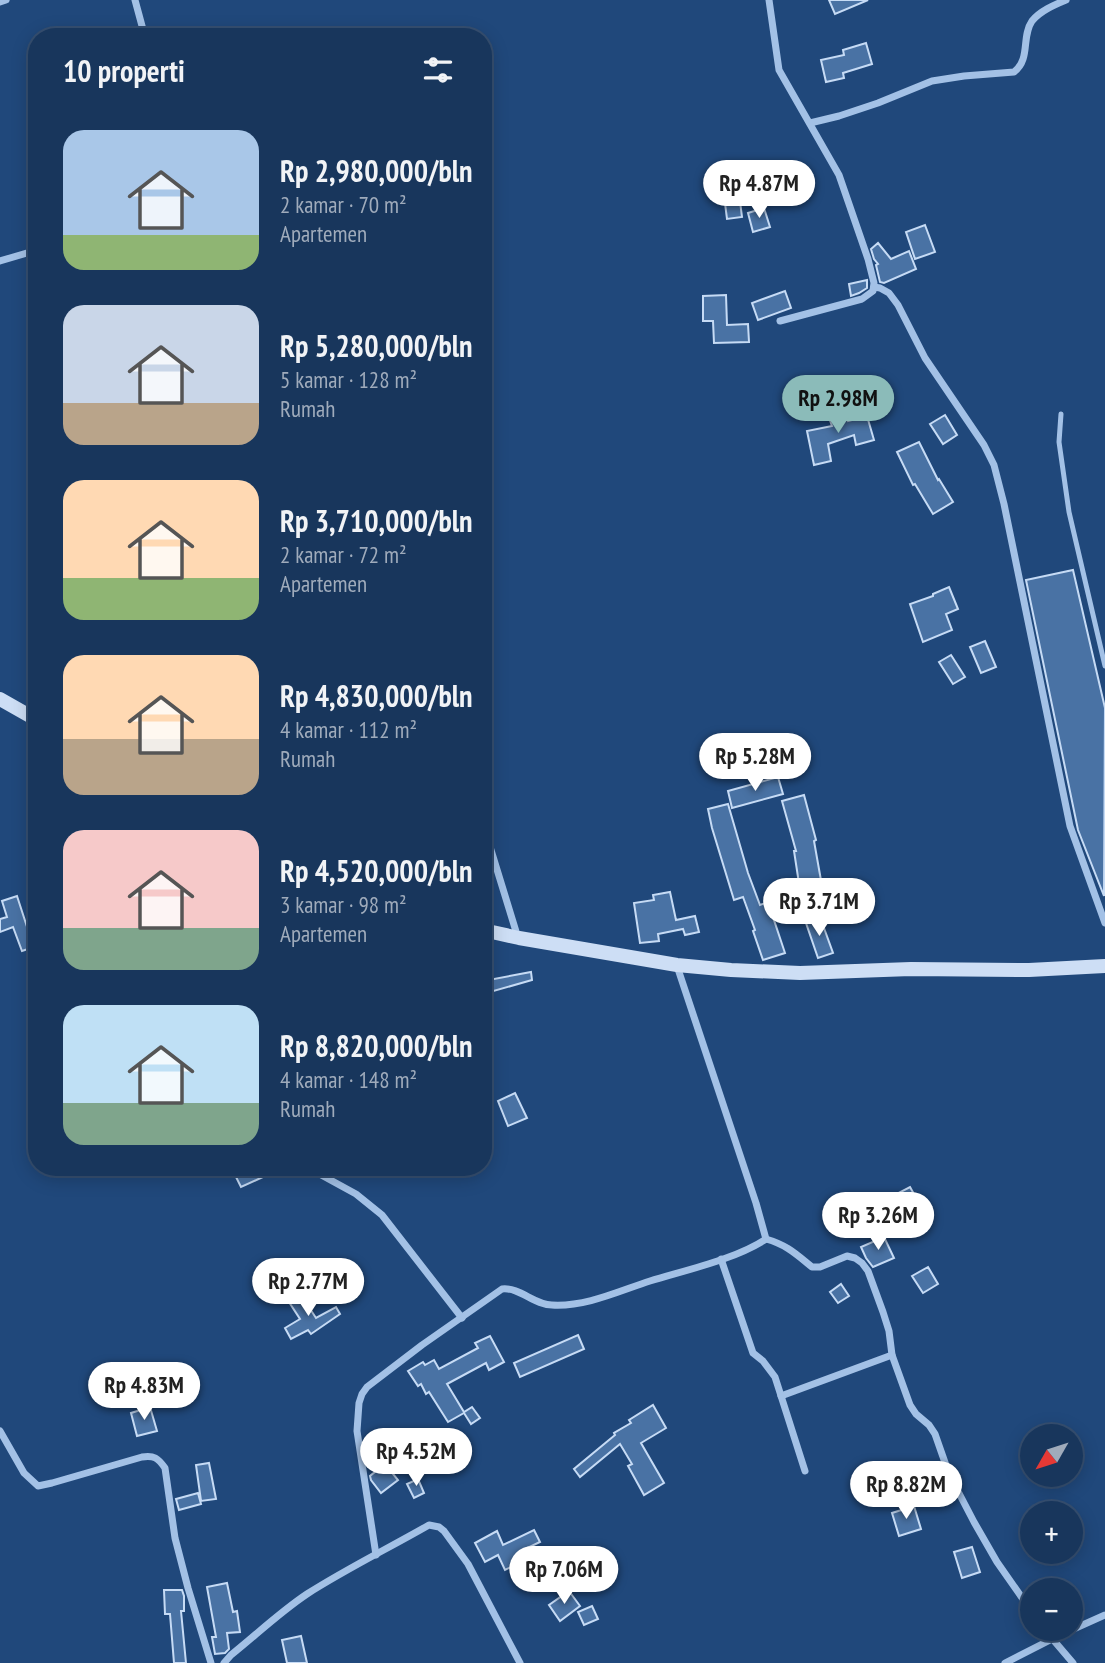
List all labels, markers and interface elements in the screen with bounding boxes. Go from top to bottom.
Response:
text: 10 properti [63,51,185,90]
icon: filters [419,51,457,89]
text: Rp 2,980,000/bln [280,151,473,190]
icon: home [119,158,203,242]
pin: Rp 4.87M [687,160,831,220]
text: Rp 4.87M [719,168,799,197]
text: 2 kamar · 70 m² [280,190,407,219]
text: Apartemen [280,219,367,248]
text: Rp 5,280,000/bln [280,326,473,365]
icon: home [119,333,203,417]
text: 5 kamar · 128 m² [280,365,417,394]
pin: Rp 2.98M [766,376,910,435]
text: Rp 2.98M [798,383,878,412]
text: Rumah [280,394,335,423]
text: Rp 3,710,000/bln [280,501,473,540]
icon: home [119,508,203,592]
text: 2 kamar · 72 m² [280,540,407,569]
text: Apartemen [280,569,367,598]
text: Rp 4,830,000/bln [280,676,473,715]
icon: home [119,683,203,767]
text: 4 kamar · 112 m² [280,715,417,744]
pin: Rp 5.28M [683,734,827,793]
text: Rp 5.28M [715,741,795,770]
text: Rumah [280,744,335,773]
text: Rp 4,520,000/bln [280,851,473,890]
icon: home [119,858,203,942]
pin: Rp 3.71M [747,878,891,938]
text: Rp 3.71M [779,886,859,915]
text: 3 kamar · 98 m² [280,890,407,919]
text: Apartemen [280,919,367,948]
text: Rp 8,820,000/bln [280,1026,473,1065]
icon: home [119,1033,203,1117]
text: 4 kamar · 148 m² [280,1065,417,1094]
text: Rumah [280,1094,335,1123]
pin: Rp 3.26M [806,1192,950,1252]
text: Rp 3.26M [838,1200,918,1229]
pin: Rp 2.77M [236,1258,380,1318]
text: Rp 2.77M [268,1266,348,1295]
pin: Rp 4.83M [72,1362,216,1422]
text: Rp 4.83M [104,1370,184,1399]
north arrow [1020,1424,1083,1488]
map controls [1020,1424,1083,1641]
pin: Rp 4.52M [344,1428,488,1488]
text: Rp 4.52M [376,1436,456,1465]
pin: Rp 8.82M [834,1462,978,1521]
text: Rp 8.82M [866,1469,946,1498]
button: + [1020,1501,1083,1564]
pin: Rp 7.06M [492,1546,636,1606]
text: Rp 7.06M [525,1554,603,1583]
button: − [1020,1578,1083,1641]

